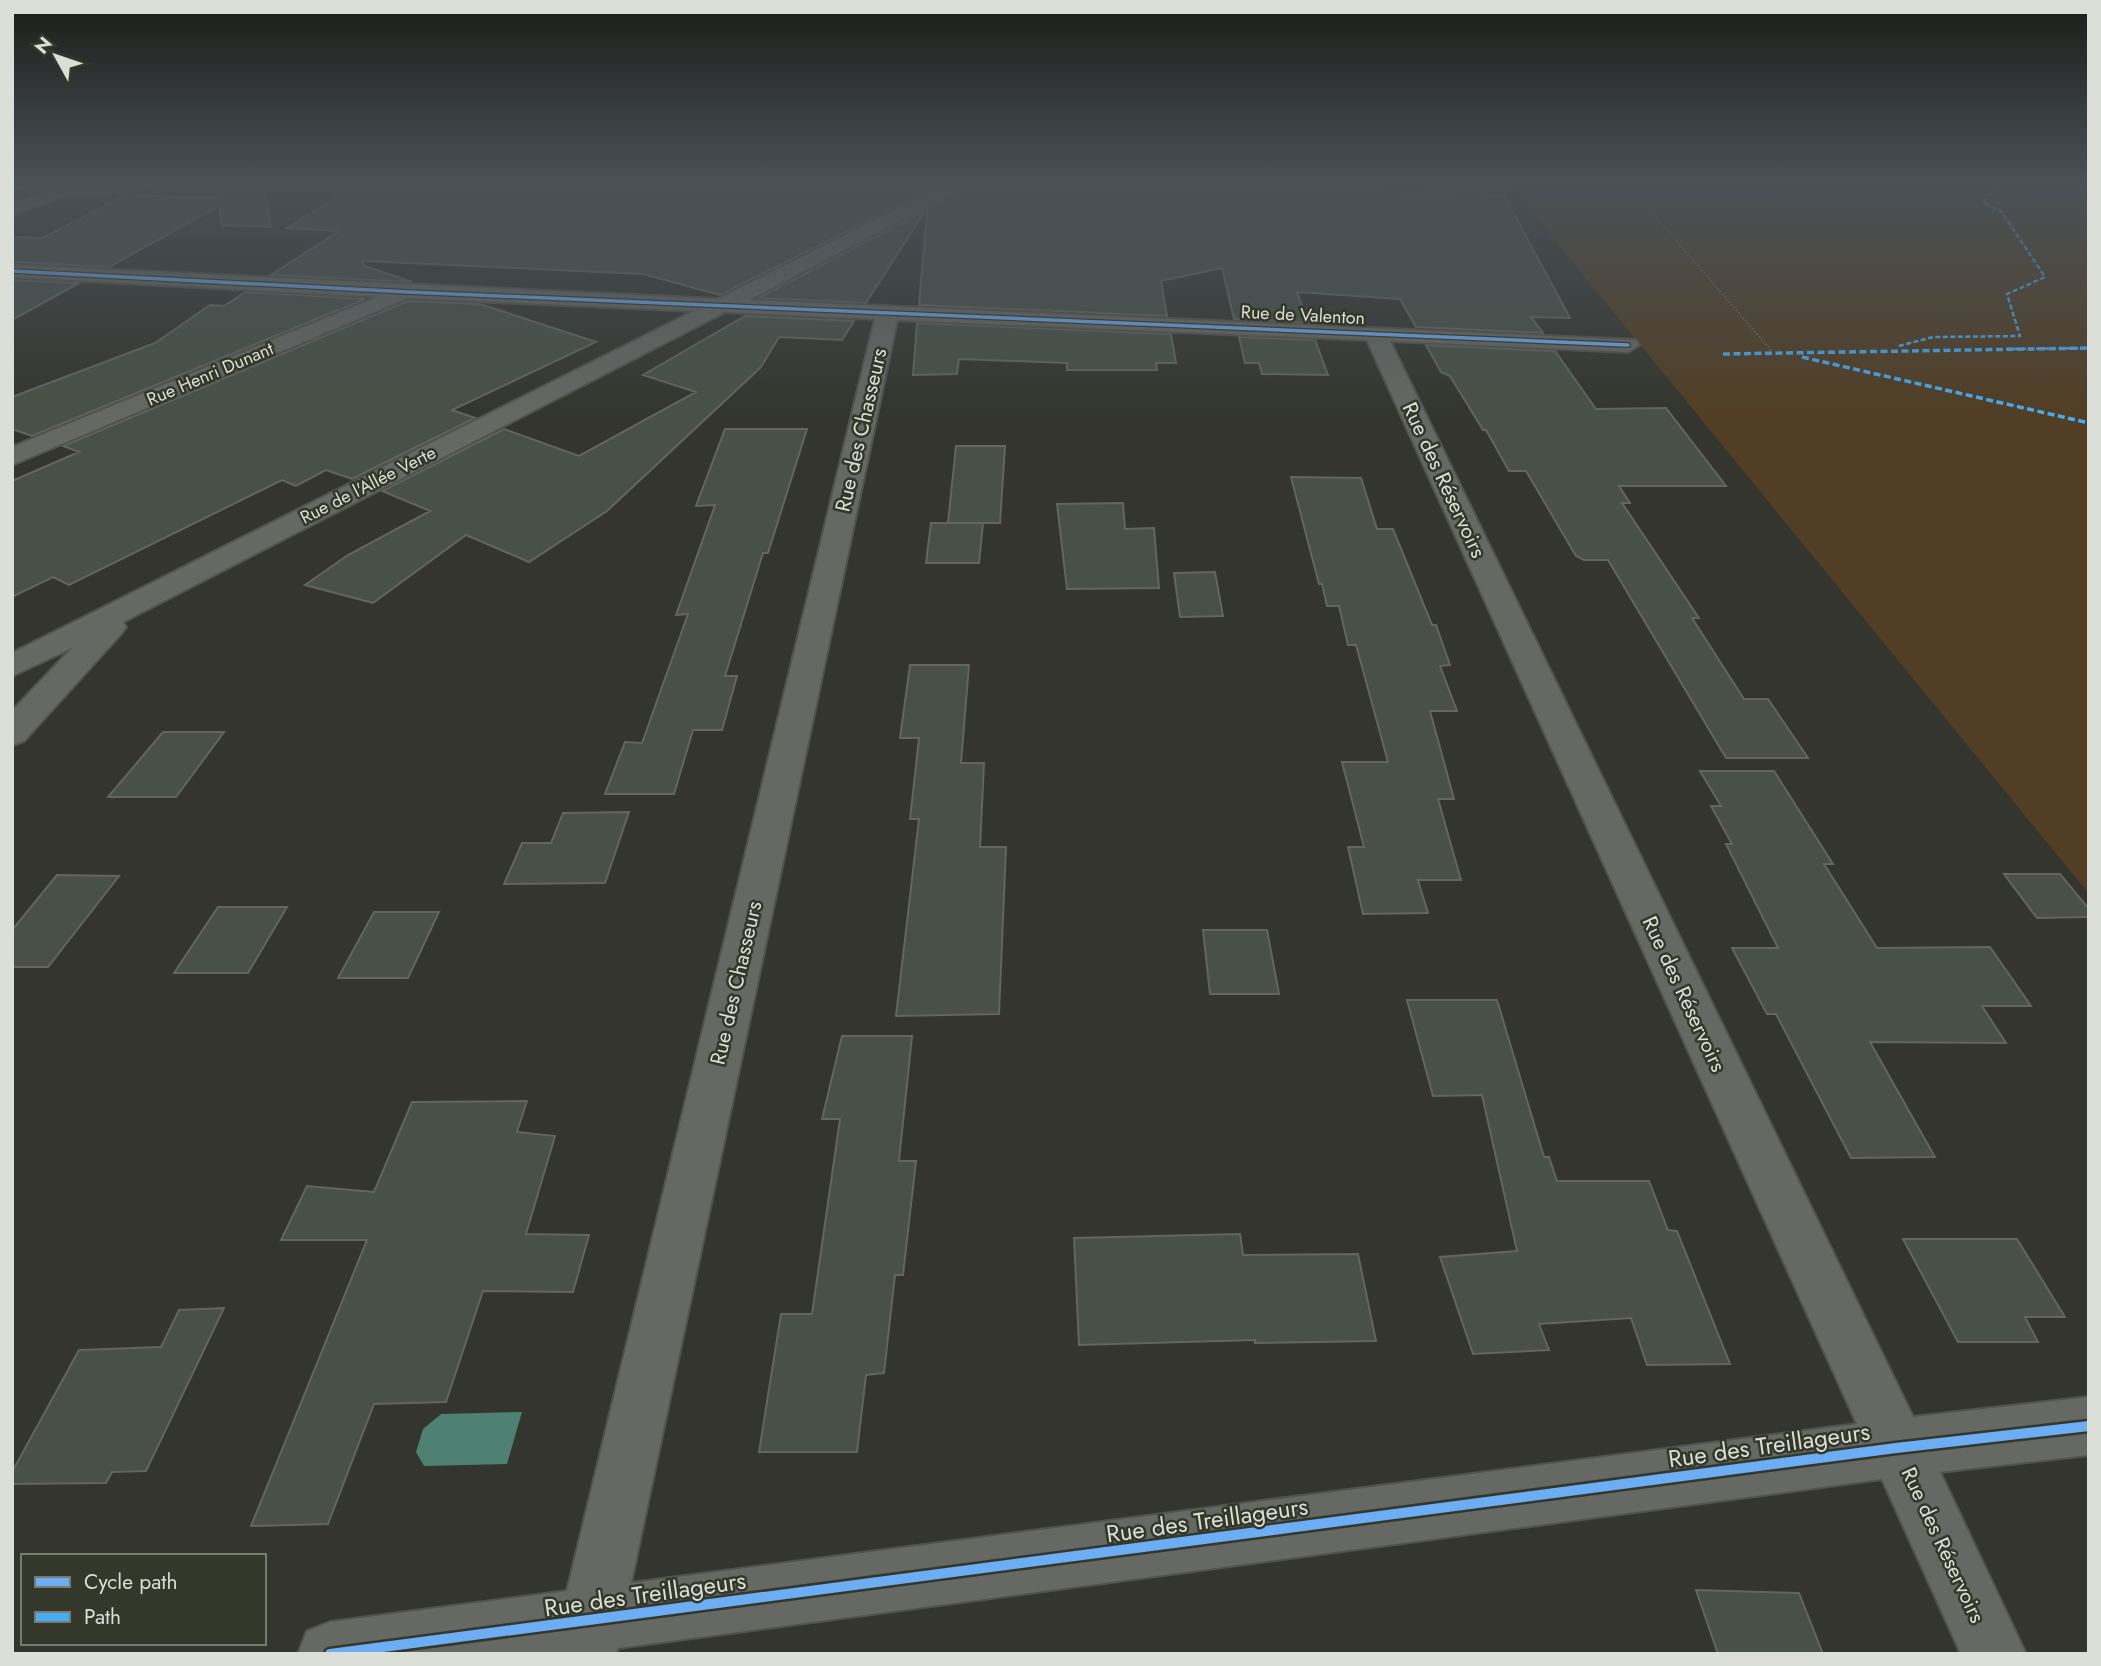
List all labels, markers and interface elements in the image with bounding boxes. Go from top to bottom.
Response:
north arrow [21,21,91,91]
text: N [28,31,59,60]
street label: Rue de Valenton [1240,299,1366,331]
street label: Rue Henri Dunant [142,335,278,412]
street label: Rue des Chasseurs [828,345,894,515]
street label: Rue des Réservoirs [1395,397,1493,563]
street label: Rue de l'Allée Verte [296,440,440,530]
street label: Rue des Chasseurs [703,898,769,1068]
street label: Rue des Réservoirs [1635,911,1733,1077]
street label: Rue des Treillageurs [1666,1414,1872,1476]
street label: Rue des Réservoirs [1894,1462,1992,1628]
street label: Rue des Treillageurs [1104,1489,1310,1551]
legend [21,1554,266,1645]
street label: Rue des Treillageurs [542,1563,748,1625]
text: Cycle path [84,1567,177,1597]
text: Path [84,1602,121,1632]

